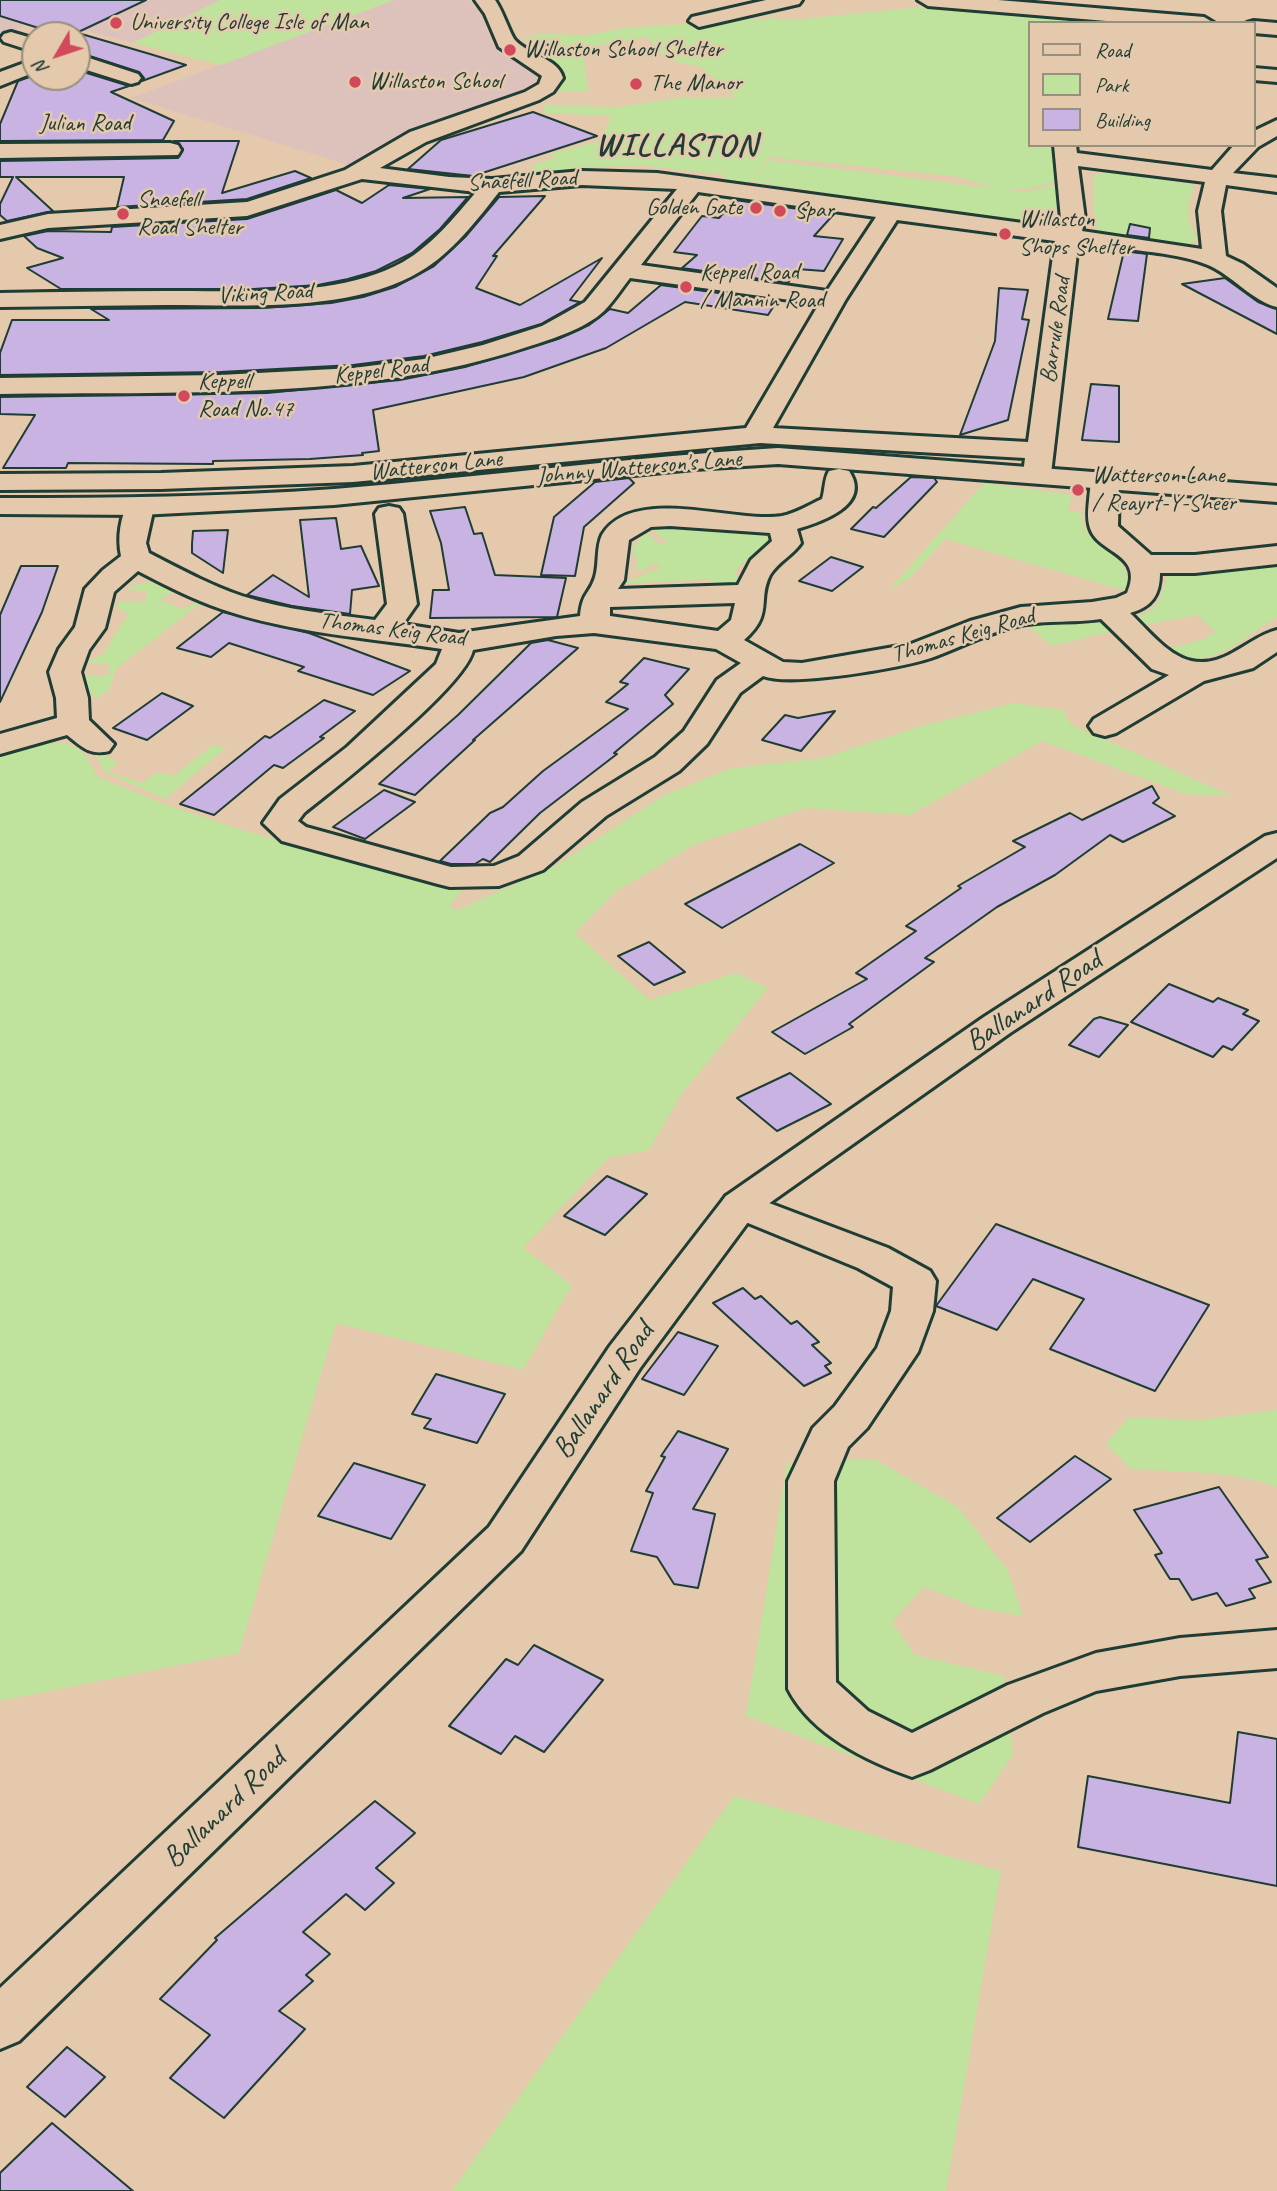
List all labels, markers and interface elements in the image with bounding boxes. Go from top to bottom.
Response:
place label: University College Isle of Man [130,9,369,37]
marker: University College Isle of Man [108,15,124,31]
north arrow [21,21,91,91]
legend [1028,21,1256,147]
place label: Willaston School Shelter [524,36,722,64]
text: Road [1095,37,1130,63]
marker: Willaston School Shelter [502,42,518,58]
text: N [28,56,54,80]
place label: Willaston School [369,68,502,96]
place label: The Manor [650,70,742,98]
text: Park [1095,72,1128,98]
marker: Willaston School [347,74,363,90]
marker: The Manor [628,76,644,92]
text: Building [1095,107,1150,133]
street label: Julian Road [39,110,131,138]
district label: WILLASTON [598,128,756,166]
street label: Snaefell Road [467,164,577,198]
place label: Snaefell Road Shelter [137,186,243,242]
place label: Golden Gate [646,194,742,222]
place label: Spar [794,197,834,225]
marker: Golden Gate [748,200,764,216]
marker: Spar [772,203,788,219]
marker: Snaefell Road Shelter [115,206,131,222]
place label: Willaston Shops Shelter [1019,206,1133,262]
marker: Willaston Shops Shelter [997,226,1013,242]
place label: Keppell Road / Mannin Road [700,259,824,315]
street label: Barrule Road [1034,275,1078,385]
street label: Viking Road [217,277,313,311]
marker: Keppell Road / Mannin Road [678,279,694,295]
street label: Keppel Road [332,351,430,391]
place label: Keppell Road No.47 [198,368,293,424]
marker: Keppell Road No.47 [176,388,192,404]
street label: Watterson Lane [369,445,503,487]
street label: Johnny Watterson's Lane [535,445,743,491]
place label: Watterson Lane / Reayrt-Y-Sheer [1092,462,1236,518]
marker: Watterson Lane / Reayrt-Y-Sheer [1070,482,1086,498]
street label: Thomas Keig Road [888,602,1038,670]
street label: Thomas Keig Road [317,607,467,653]
street label: Ballanard Road [959,943,1109,1061]
street label: Ballanard Road [545,1316,663,1466]
street label: Ballanard Road [156,1742,294,1876]

